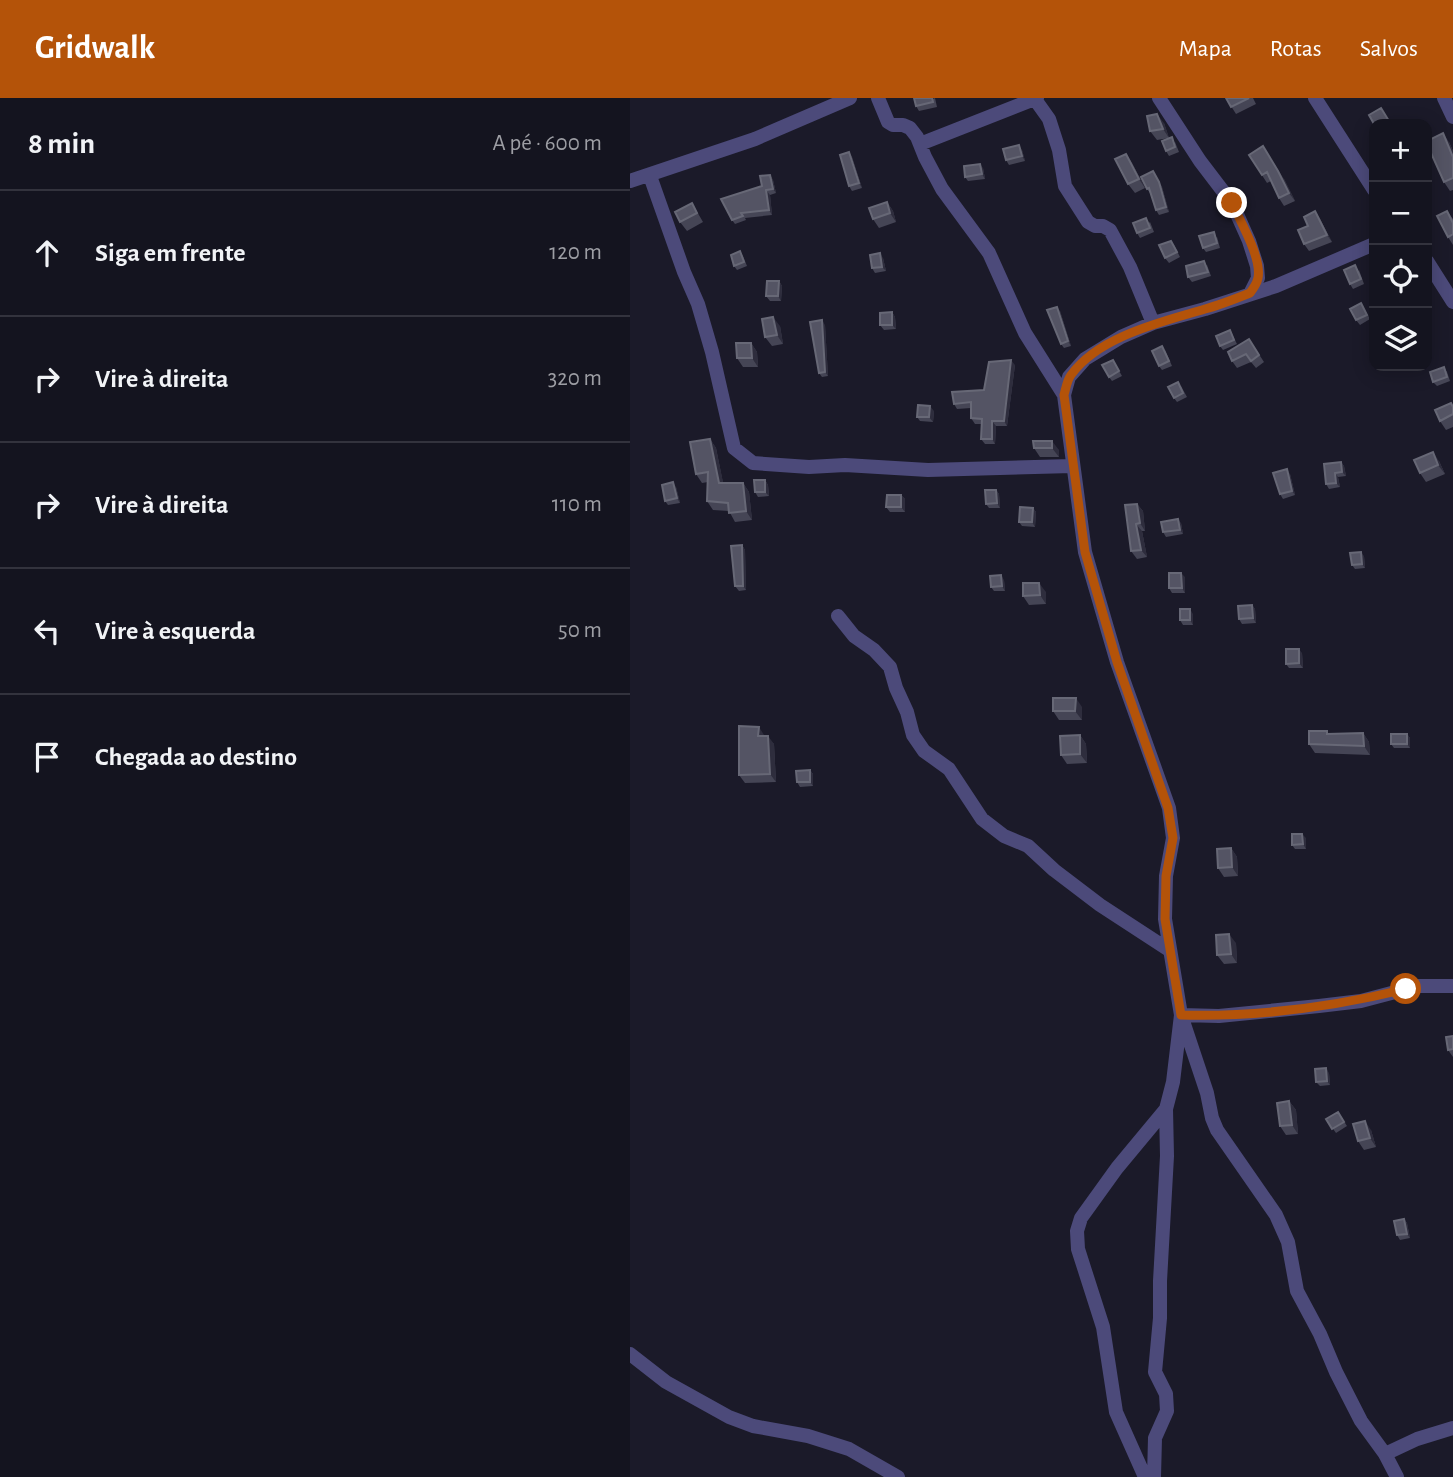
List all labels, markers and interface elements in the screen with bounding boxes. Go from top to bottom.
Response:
text: Gridwalk [35,32,155,65]
text: Mapa [1179,37,1232,61]
text: Rotas [1270,37,1322,61]
text: Salvos [1360,37,1418,61]
map controls [1369,119,1432,371]
button: + [1369,119,1432,182]
text: 8 min [28,129,95,159]
text: A pé · 600 m [492,132,602,155]
button: − [1369,182,1432,245]
route end [1216,187,1247,218]
icon: ahead [28,234,66,272]
text: Siga em frente [95,240,246,266]
text: 120 m [549,241,602,264]
button: locate [1369,245,1432,308]
button: layers [1369,308,1432,371]
icon: right [28,360,66,398]
text: Vire à direita [95,366,229,392]
text: 320 m [548,367,602,390]
icon: right [28,486,66,524]
text: Vire à direita [95,492,229,518]
text: 110 m [552,493,602,516]
icon: left [28,612,66,650]
text: Vire à esquerda [95,618,256,644]
text: 50 m [558,619,602,642]
icon: arrive [28,738,66,776]
text: Chegada ao destino [95,744,297,770]
route start [1390,973,1421,1004]

